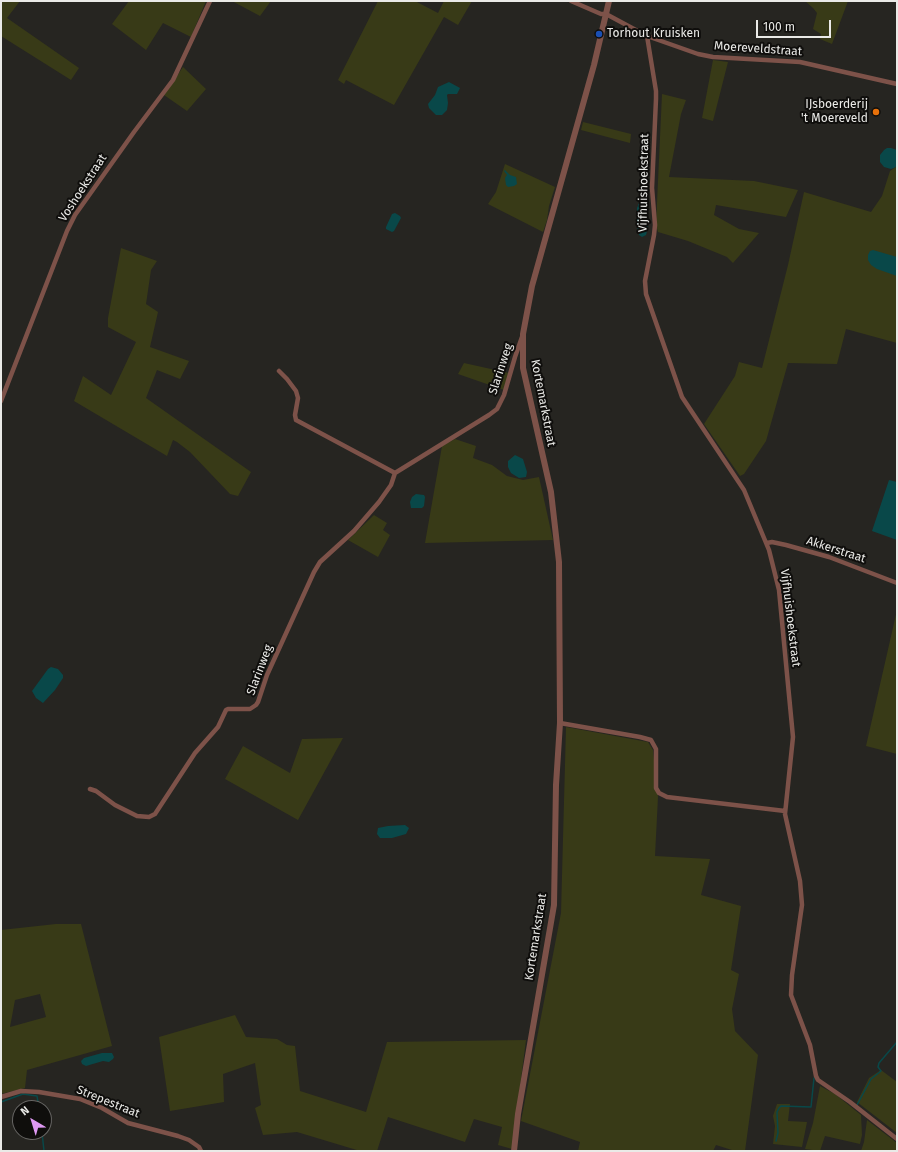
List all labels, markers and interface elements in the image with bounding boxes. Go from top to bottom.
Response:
scale bar [758,12,833,38]
text: 100 m [763,20,795,34]
place label: Torhout Kruisken [607,27,700,41]
marker: Torhout Kruisken [594,29,604,39]
street label: Moereveldstraat [714,39,802,59]
place label: IJsboerderij 't Moereveld [801,98,868,126]
marker: IJsboerderij 't Moereveld [871,107,881,117]
street label: Vijfhuishoekstraat [636,134,652,232]
street label: Voshoekstraat [56,152,110,224]
street label: Slarinweg [486,342,516,396]
street label: Kortemarkstraat [528,358,558,448]
street label: Akkerstraat [805,534,867,566]
street label: Vijfhuishoekstraat [777,568,803,668]
street label: Slarinweg [244,643,276,697]
street label: Kortemarkstraat [522,892,550,982]
street label: Strepestraat [74,1083,142,1121]
north arrow [12,1100,52,1140]
text: N [18,1104,32,1118]

